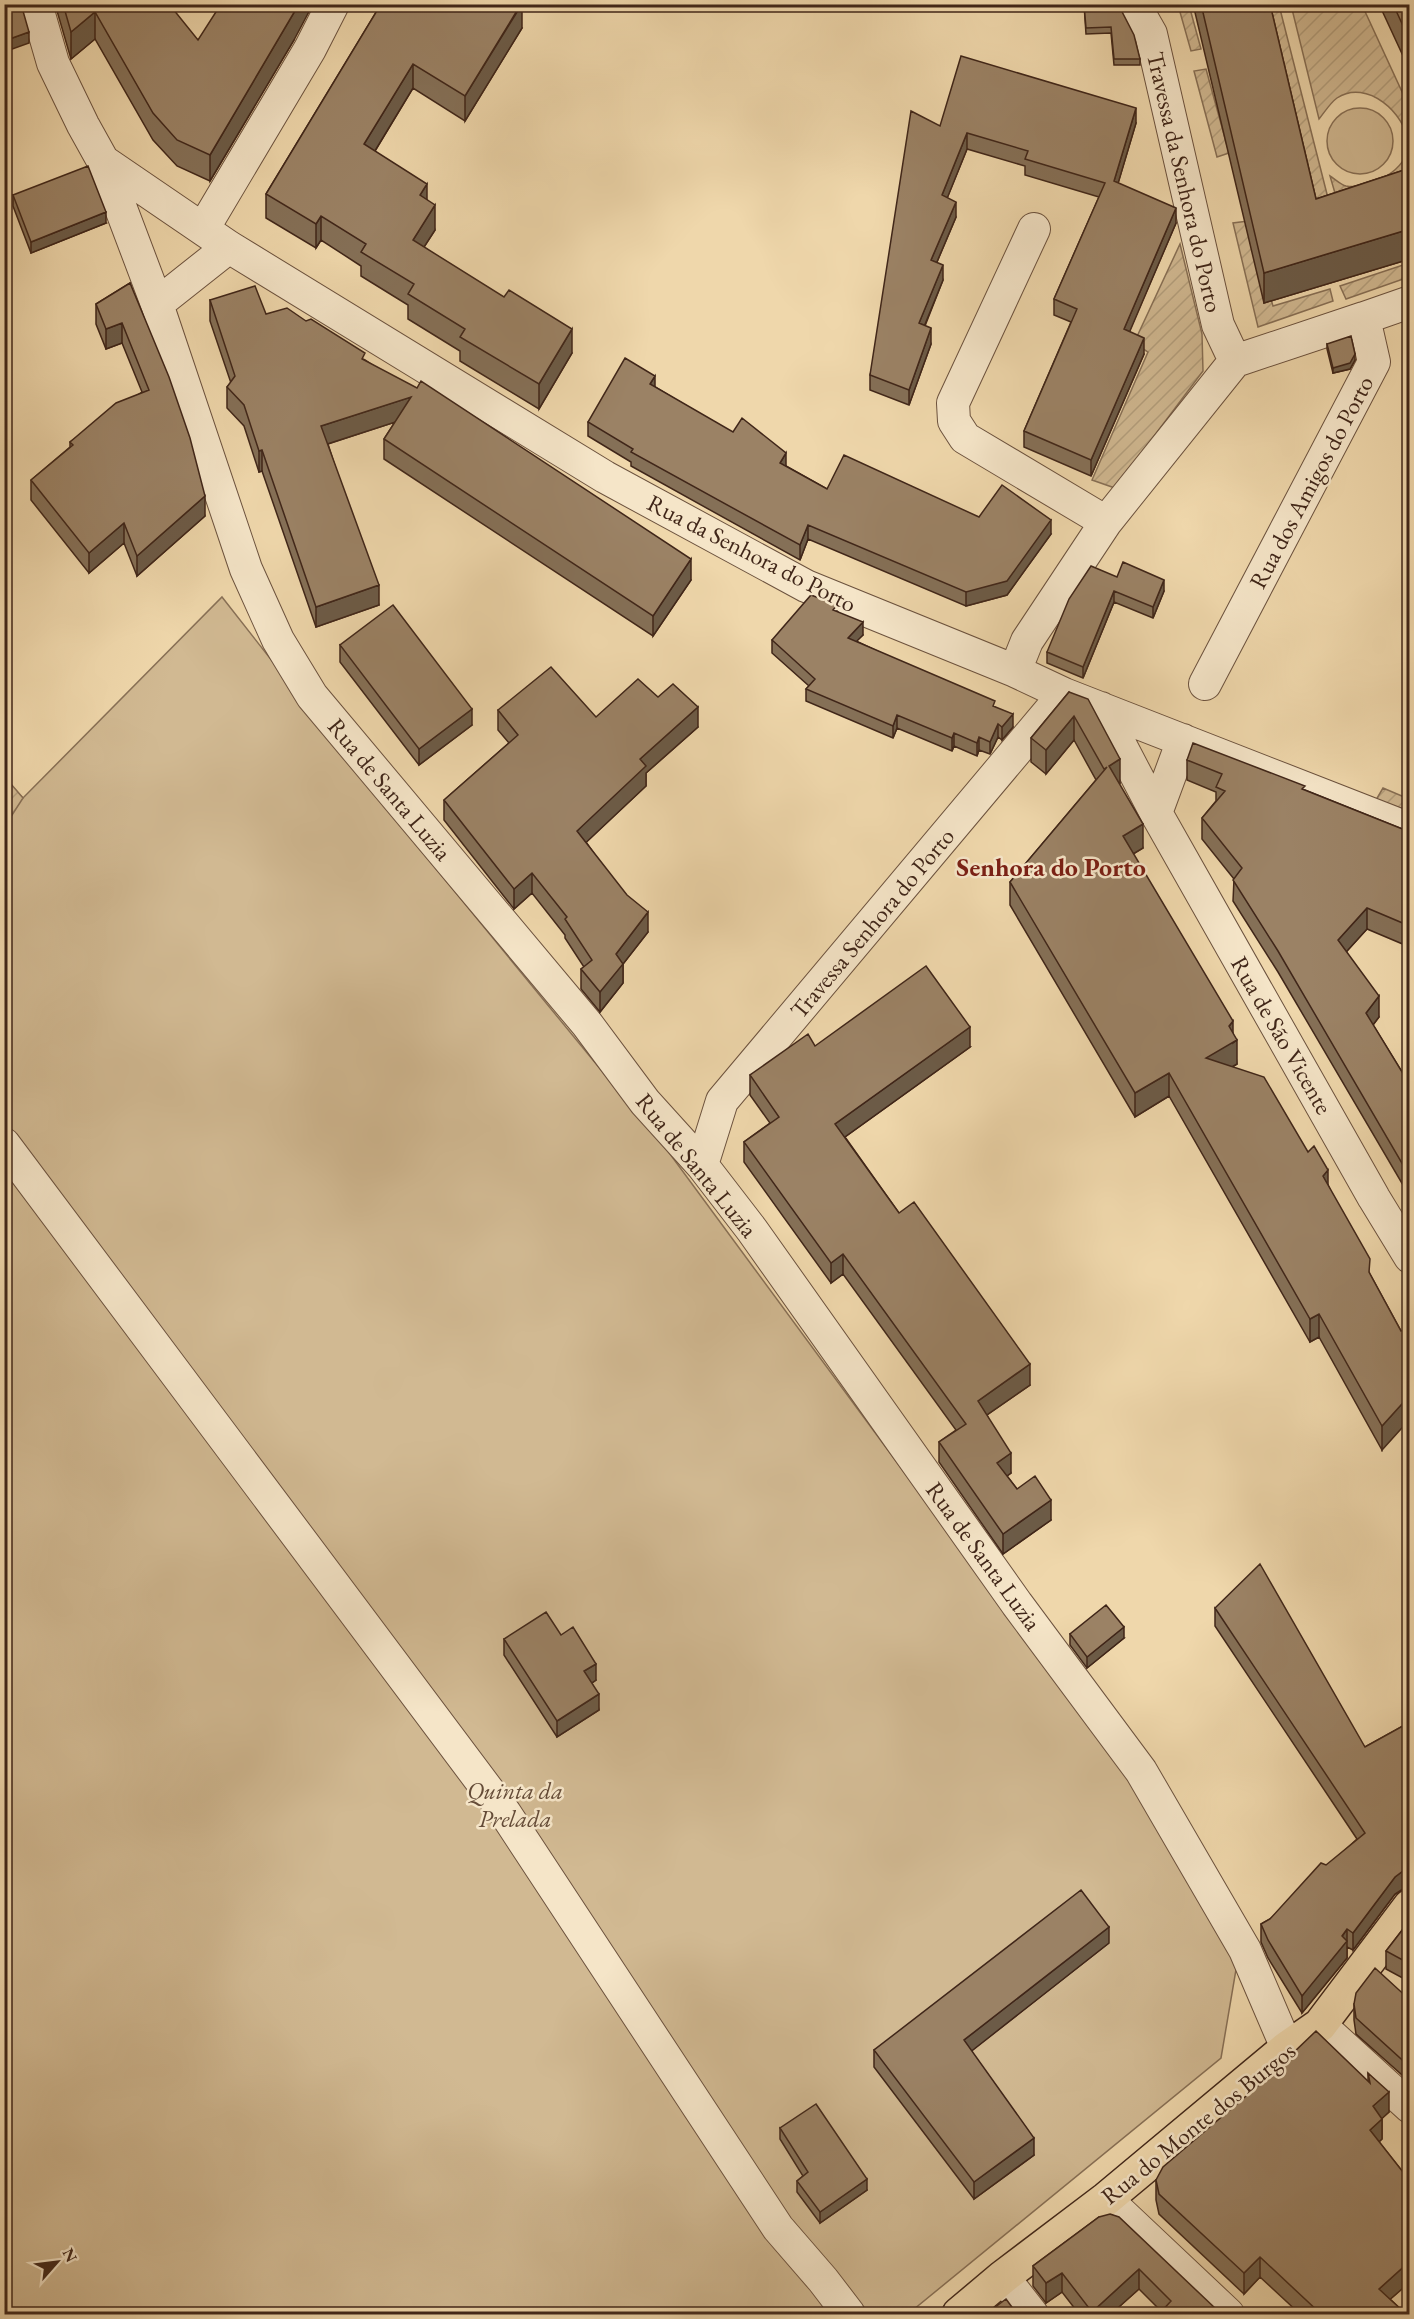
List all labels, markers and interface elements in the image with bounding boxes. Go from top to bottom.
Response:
street label: Travessa da Senhora do Porto [1140,49,1230,315]
street label: Rua dos Amigos do Porto [1242,370,1380,594]
street label: Rua da Senhora do Porto [642,487,862,619]
street label: Rua de Santa Luzia [321,711,459,867]
street label: Travessa Senhora do Porto [783,821,961,1025]
district label: Senhora do Porto [956,850,1146,884]
street label: Rua de São Vicente [1224,950,1340,1120]
street label: Rua de Santa Luzia [629,1086,765,1244]
street label: Rua de Santa Luzia [919,1475,1049,1637]
park label: Quinta da Prelada [467,1775,563,1834]
street label: Rua do Monte dos Burgos [1094,2035,1302,2211]
north arrow [27,2232,87,2292]
text: N [57,2245,82,2266]

